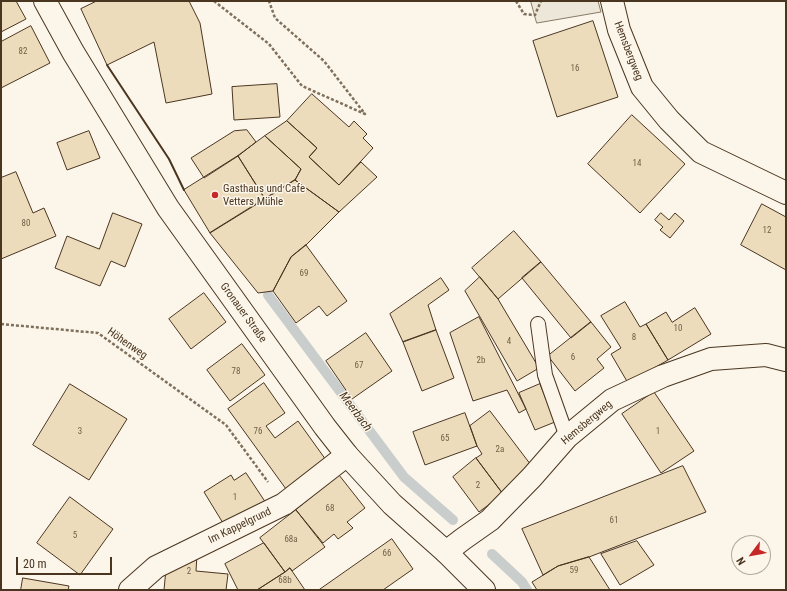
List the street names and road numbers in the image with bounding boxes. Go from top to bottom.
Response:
street label: Hemsbergweg [611,20,645,82]
street label: Gronauer Straße [217,281,269,345]
street label: Höhenweg [104,325,150,363]
street label: Hemsbergweg [559,398,615,448]
street label: Im Kappelgrund [206,505,274,547]

